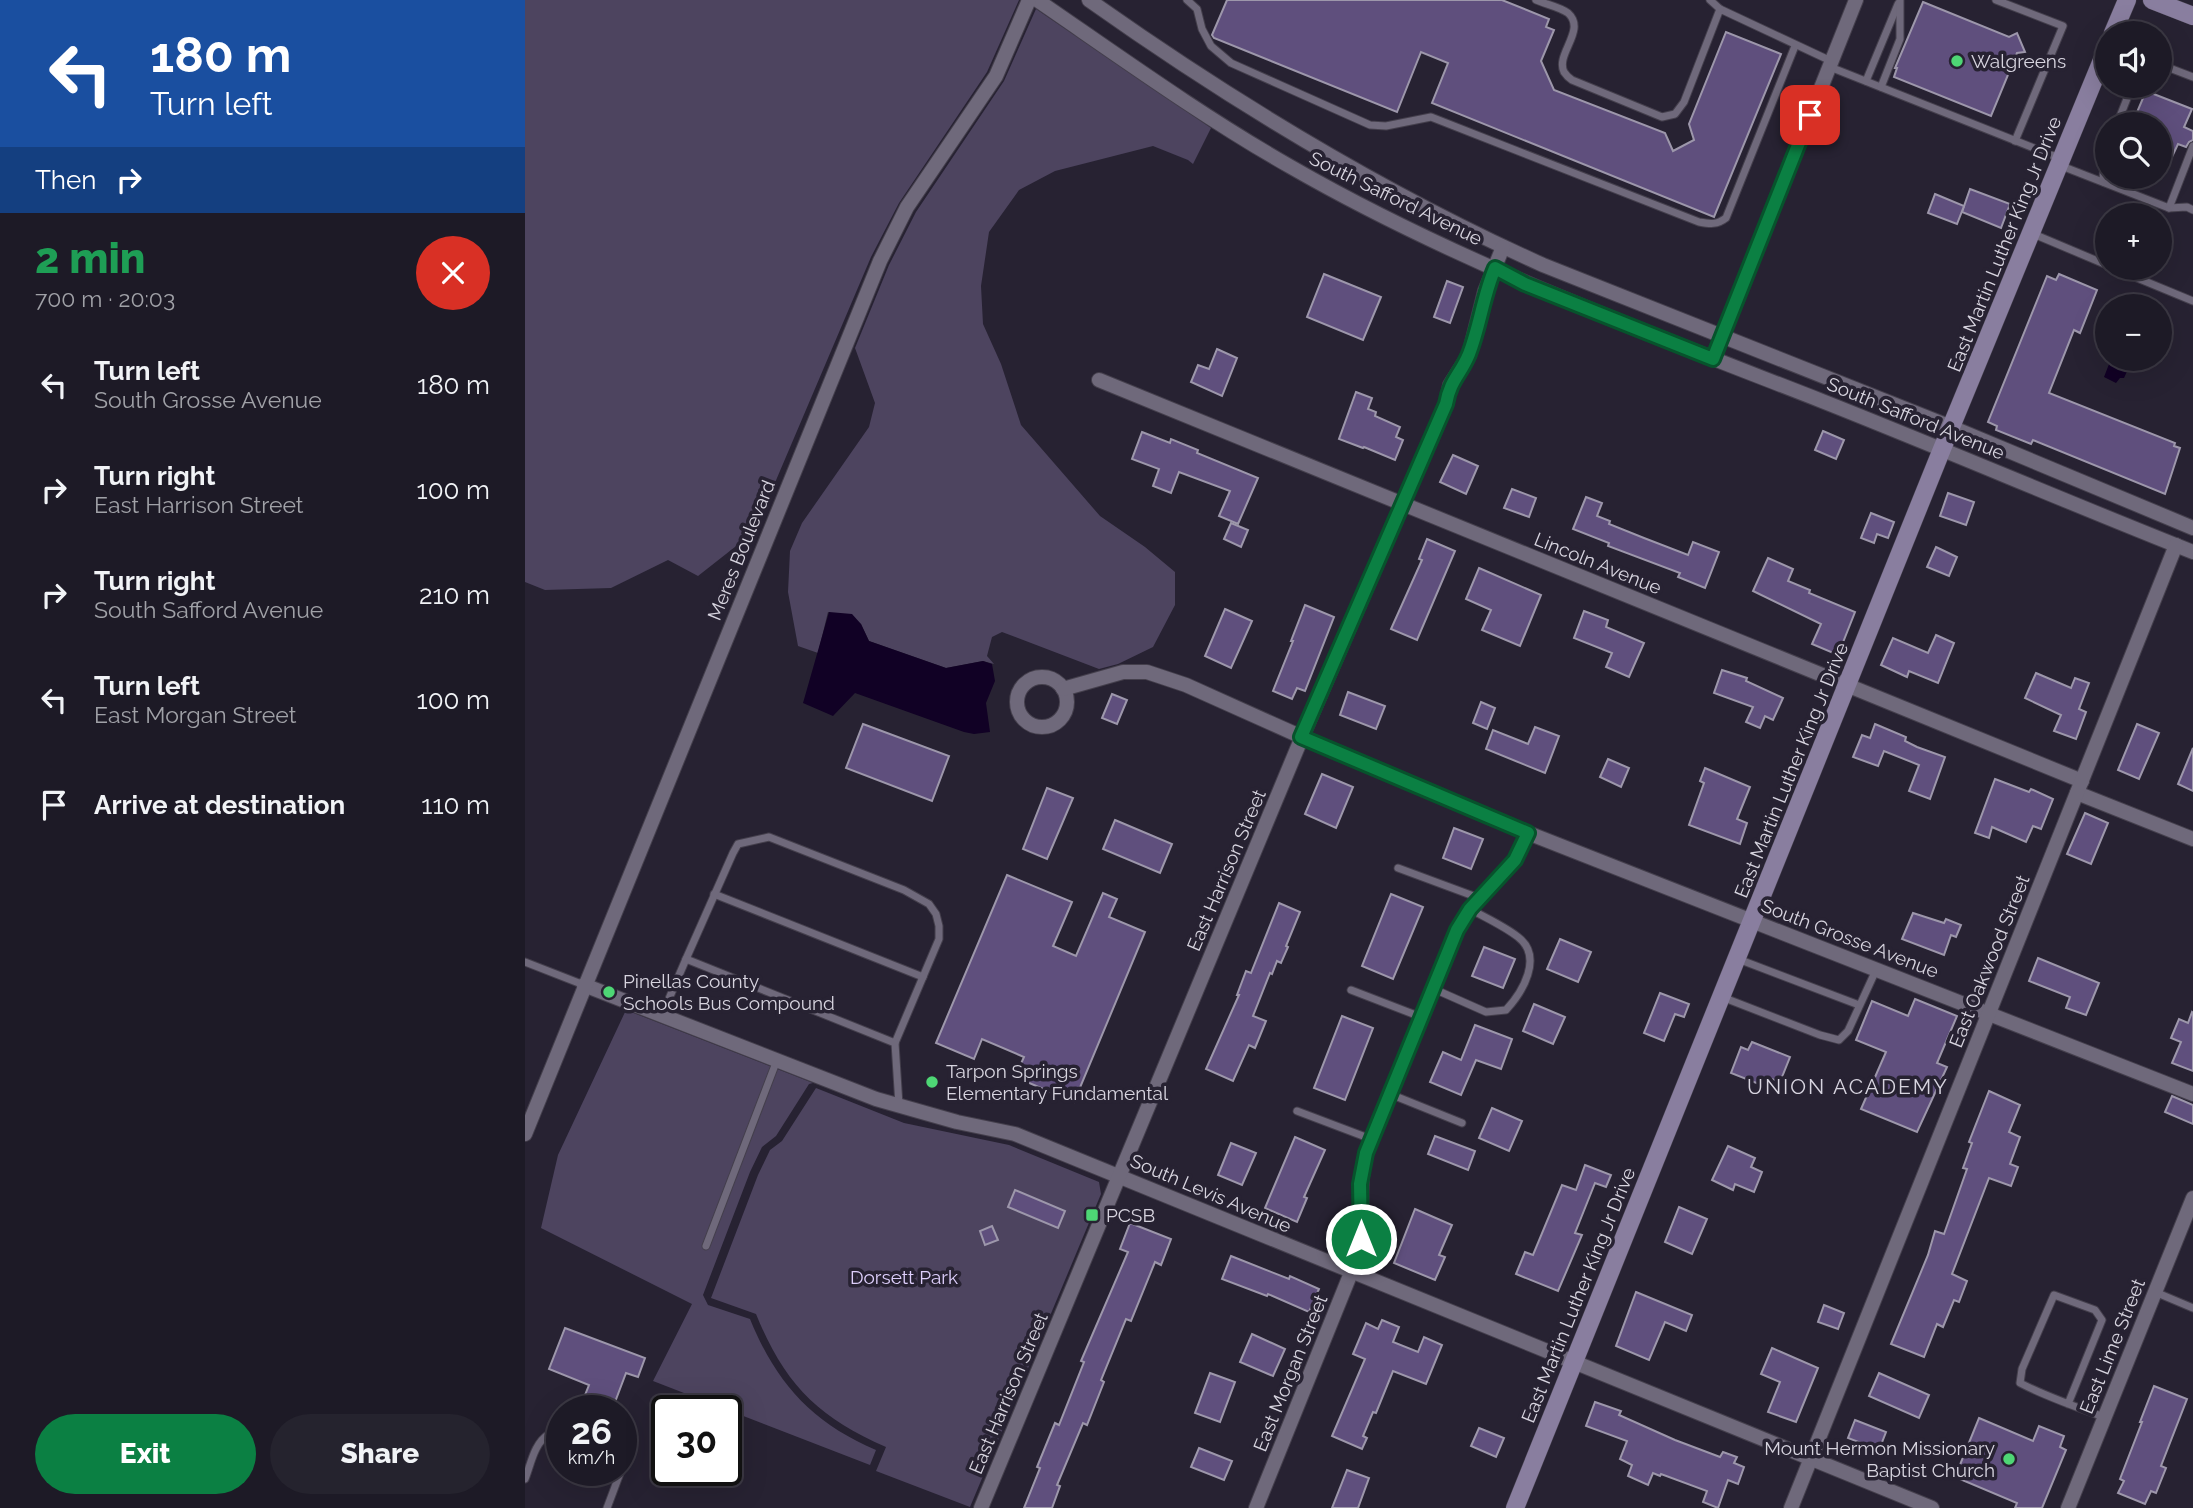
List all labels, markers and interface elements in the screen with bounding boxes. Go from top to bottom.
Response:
map controls [2095,21,2172,371]
button: sound [2095,21,2172,98]
text: 180 m [150,26,291,83]
icon: left [35,28,126,119]
place label: Walgreens [1971,50,2066,72]
marker: Walgreens [1949,53,1965,69]
text: Turn left [150,85,272,122]
pin [1780,85,1840,145]
icon: arrive [1791,96,1829,134]
button: search [2095,112,2172,189]
street label: East Martin Luther King Jr Drive [1943,113,2065,375]
street label: South Safford Avenue [1306,147,1486,249]
icon: right [110,161,148,199]
text: Then [35,165,96,195]
button: + [2095,203,2172,280]
text: 2 min [35,234,145,283]
button: close [416,236,490,310]
text: 700 m · 20:03 [35,285,175,312]
button: − [2095,294,2172,371]
text: Turn left [94,356,200,386]
icon: left [35,366,73,404]
text: 180 m [417,370,490,400]
street label: South Safford Avenue [1824,372,2008,464]
text: South Grosse Avenue [94,386,322,413]
text: Turn right [94,461,215,491]
icon: right [35,471,73,509]
text: 100 m [417,475,490,505]
street label: Meres Boulevard [703,477,779,623]
text: East Harrison Street [94,491,304,518]
street label: Lincoln Avenue [1531,527,1665,599]
text: Turn right [94,566,215,596]
icon: right [35,576,73,614]
text: 210 m [419,580,490,610]
text: South Safford Avenue [94,596,323,623]
street label: East Martin Luther King Jr Drive [1730,639,1852,901]
text: Turn left [94,671,200,701]
icon: left [35,681,73,719]
text: 100 m [417,685,490,715]
text: East Morgan Street [94,701,296,728]
street label: East Harrison Street [1182,785,1270,954]
icon: arrive [35,786,73,824]
text: Arrive at destination [94,790,345,820]
text: 110 m [421,790,490,820]
street label: East Oakwood Street [1944,871,2034,1050]
street label: South Grosse Avenue [1758,894,1942,982]
place label: Pinellas County Schools Bus Compound [623,970,835,1014]
marker: Pinellas County Schools Bus Compound [601,984,617,1000]
place label: Tarpon Springs Elementary Fundamental [946,1060,1169,1104]
marker: Tarpon Springs Elementary Fundamental [924,1074,940,1090]
district label: UNION ACADEMY [1747,1074,1949,1099]
street label: South Levis Avenue [1127,1149,1295,1237]
street label: East Martin Luther King Jr Drive [1517,1164,1639,1426]
position arrow [1324,1202,1398,1276]
place label: PCSB [1106,1204,1155,1226]
marker: PCSB [1084,1207,1100,1223]
park label: Dorsett Park [850,1266,958,1288]
street label: East Lime Street [2075,1275,2149,1417]
street label: East Morgan Street [1248,1291,1332,1455]
street label: East Harrison Street [964,1308,1052,1477]
speed limit sign: 30 [651,1395,742,1486]
text: 26 [571,1411,612,1452]
button: Exit [35,1414,256,1494]
button: Share [270,1414,490,1494]
place label: Mount Hermon Missionary Baptist Church [1764,1437,1995,1481]
text: km/h [568,1447,615,1468]
marker: Mount Hermon Missionary Baptist Church [2001,1451,2017,1467]

